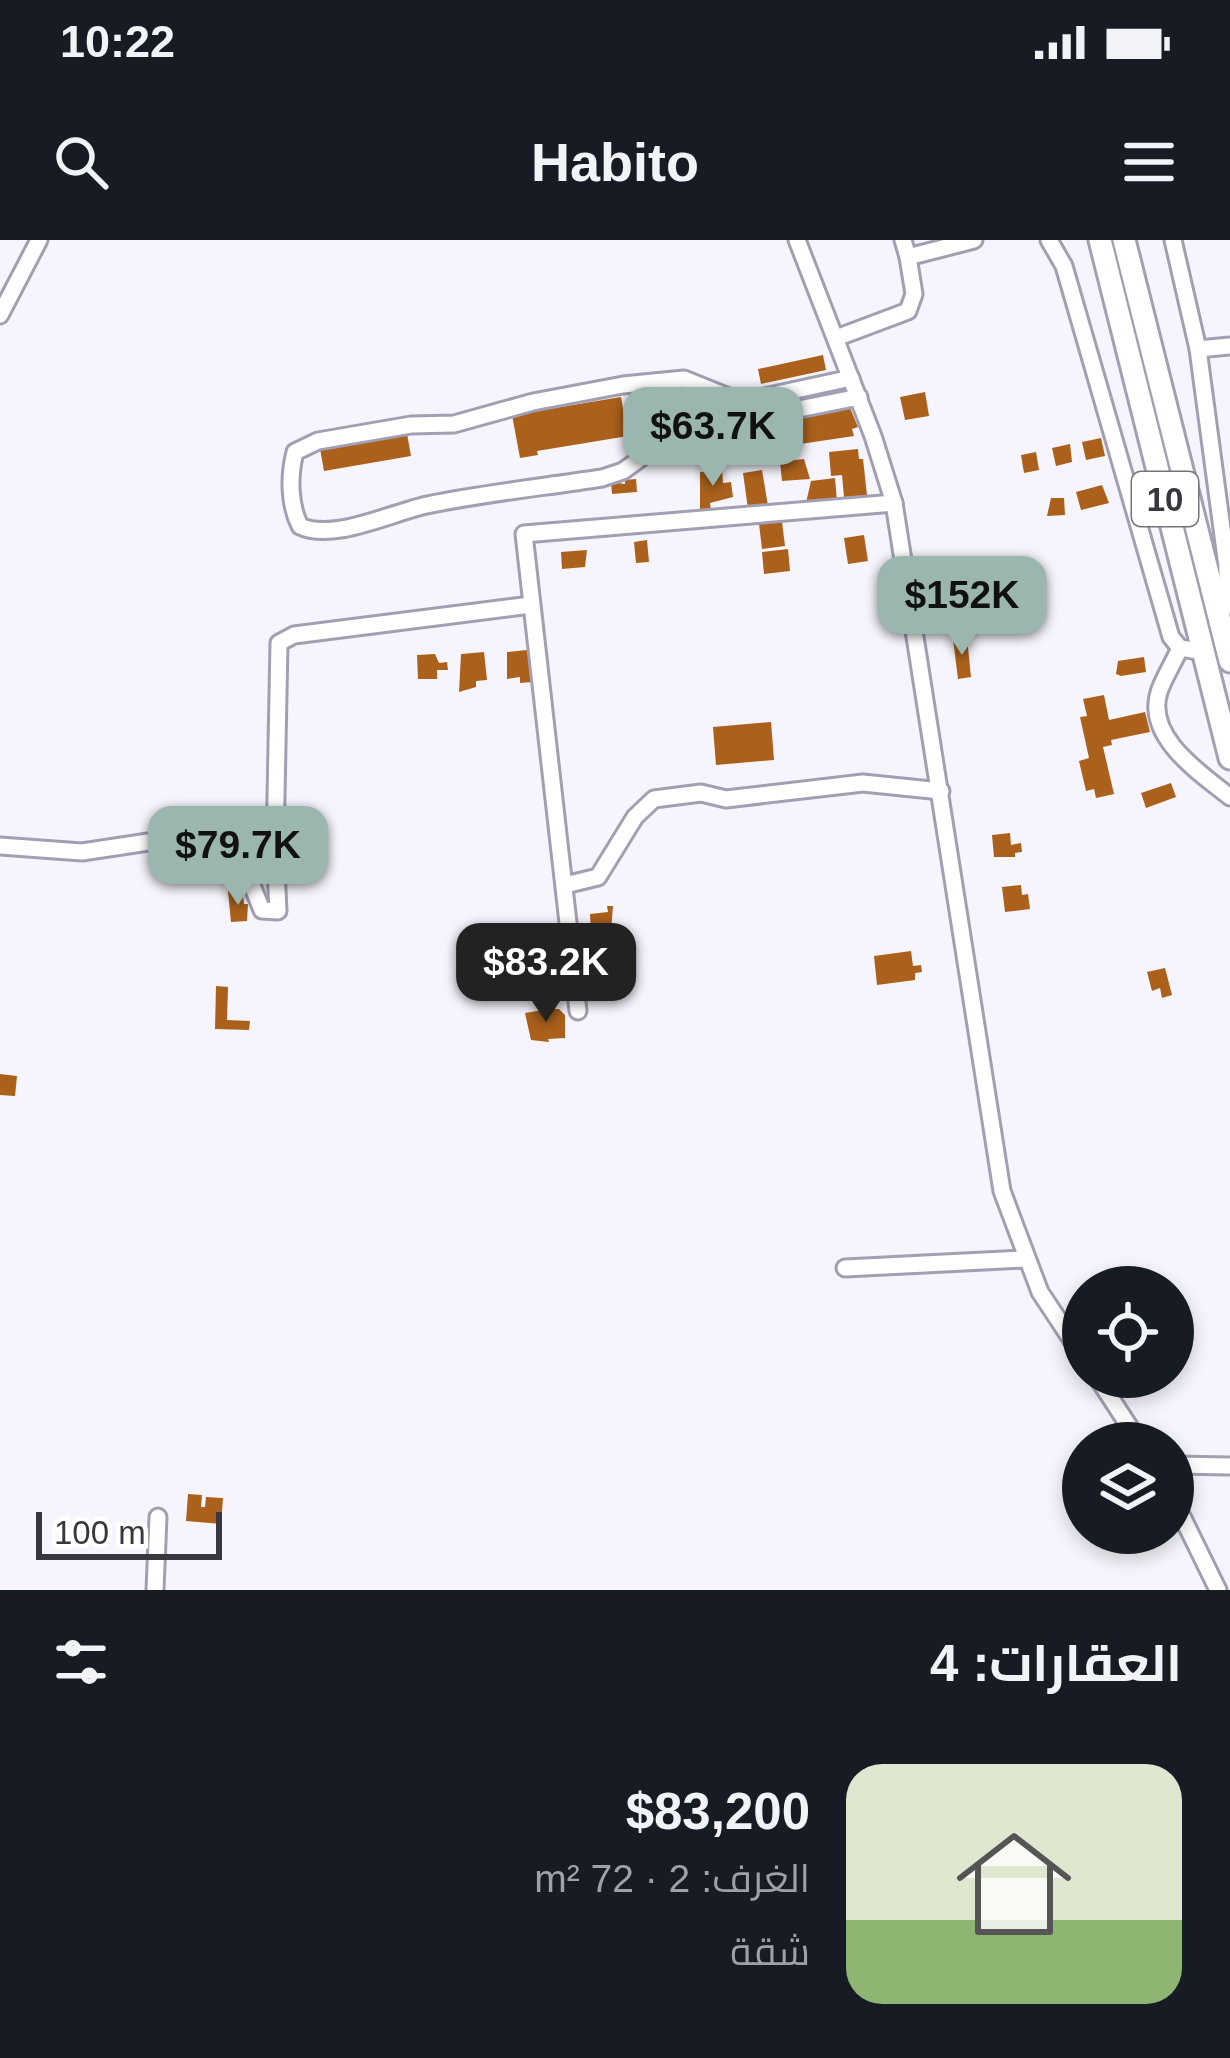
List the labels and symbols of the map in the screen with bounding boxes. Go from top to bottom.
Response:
pin: $63.7K [615,387,811,489]
road number: 10 [1132,472,1198,526]
pin: $152K [878,556,1046,658]
pin: $79.7K [140,806,336,908]
pin: $83.2K [448,923,644,1025]
scale bar [36,1506,222,1559]

